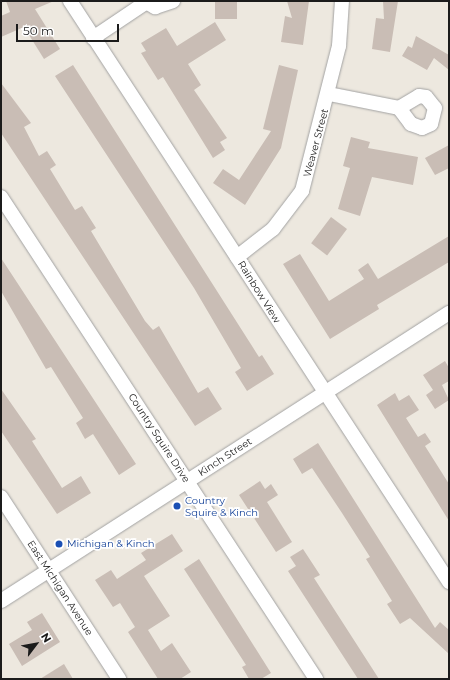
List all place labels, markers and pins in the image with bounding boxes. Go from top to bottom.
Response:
place label: Country Squire & Kinch [185,494,258,518]
marker: Country Squire & Kinch [172,501,182,511]
place label: Michigan & Kinch [67,538,155,550]
marker: Michigan & Kinch [54,539,64,549]

